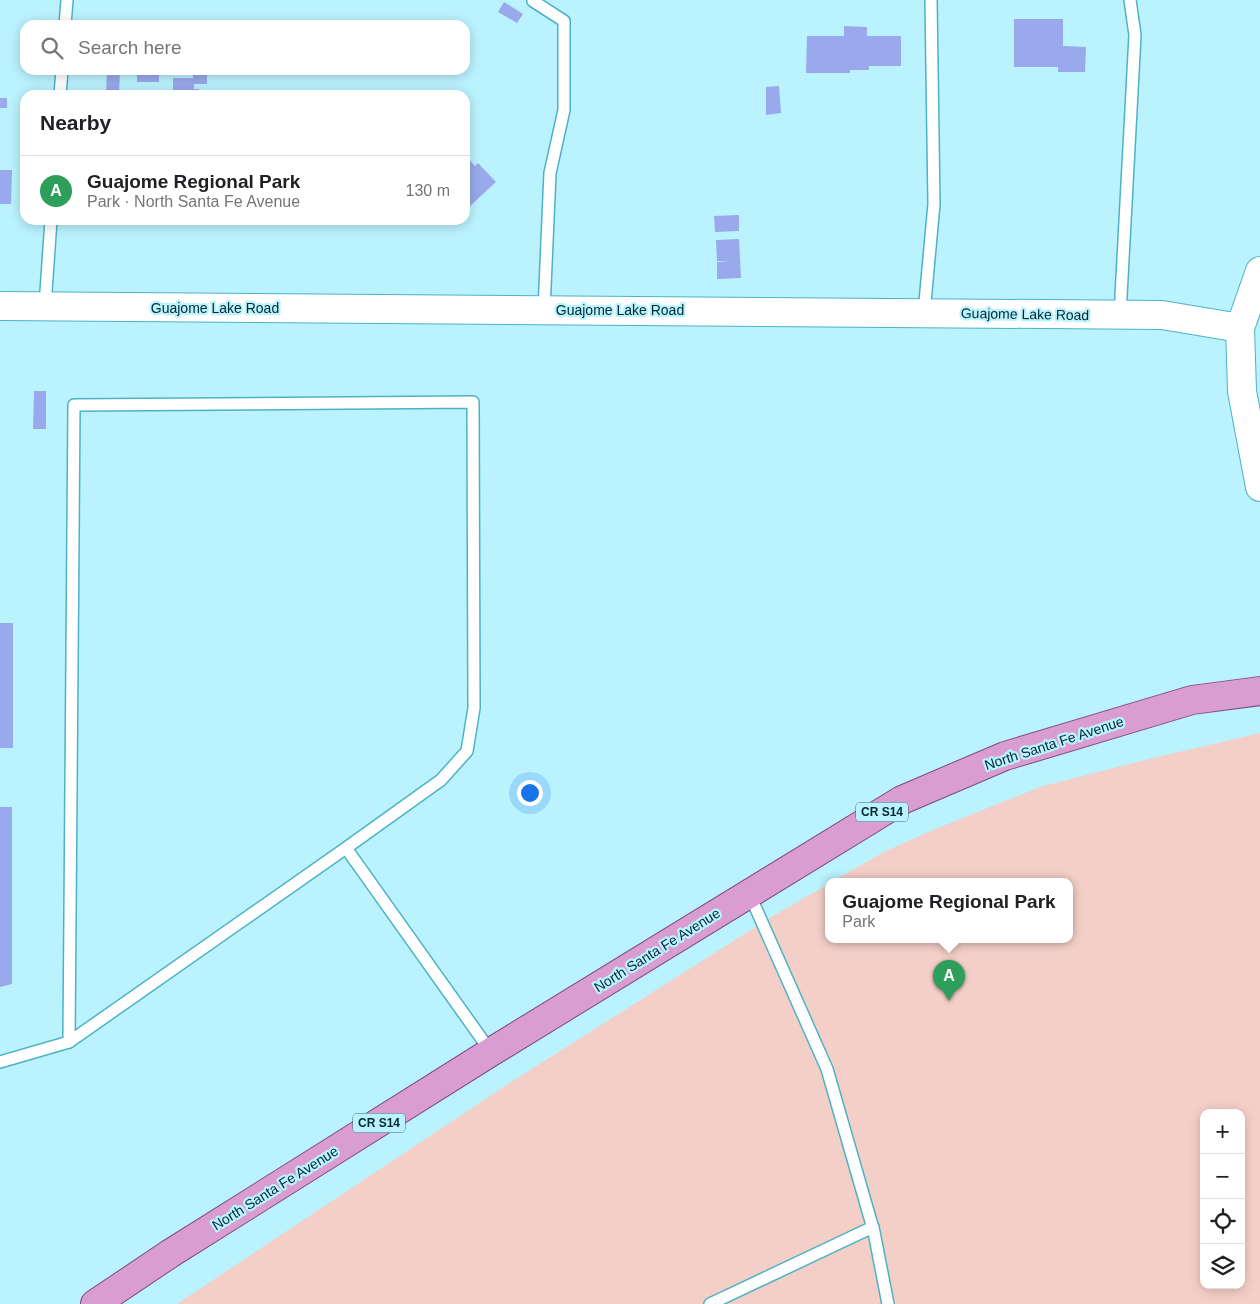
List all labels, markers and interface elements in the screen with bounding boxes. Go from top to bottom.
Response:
search box [20,20,470,75]
icon: search [38,34,66,62]
text: Search here [78,37,182,58]
text: Nearby [40,111,111,134]
text: Guajome Regional Park [87,171,300,192]
text: A [50,182,62,199]
text: 130 m [406,182,450,199]
text: Park · North Santa Fe Avenue [87,193,300,210]
street label: Guajome Lake Road [151,300,279,316]
street label: Guajome Lake Road [556,302,684,318]
street label: Guajome Lake Road [961,305,1089,323]
street label: North Santa Fe Avenue [982,713,1126,773]
your location [517,780,543,806]
road number: CR S14 [856,802,908,822]
popup [825,878,1073,943]
text: Guajome Regional Park [842,891,1056,912]
street label: North Santa Fe Avenue [591,905,723,995]
text: Park [842,913,875,930]
pin: A [933,960,965,1001]
map controls [1200,1109,1245,1289]
button: + [1200,1109,1245,1154]
road number: CR S14 [353,1114,405,1132]
street label: North Santa Fe Avenue [209,1143,341,1233]
button: − [1200,1154,1245,1199]
button: locate [1200,1199,1245,1244]
button: layers [1200,1244,1245,1289]

